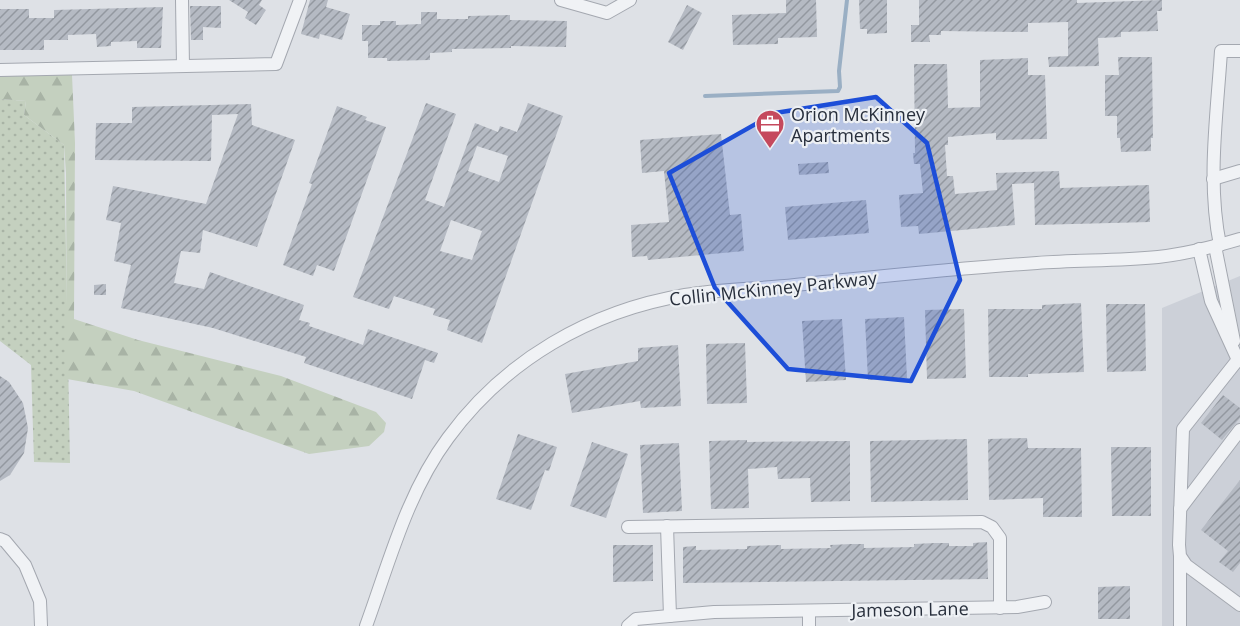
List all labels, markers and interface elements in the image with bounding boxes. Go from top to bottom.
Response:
place label: Orion McKinney Apartments [791,102,926,147]
office icon: Orion McKinney Apartments [754,108,786,150]
street label: Collin McKinney Parkway [668,265,879,311]
street label: Jameson Lane [849,596,969,622]

